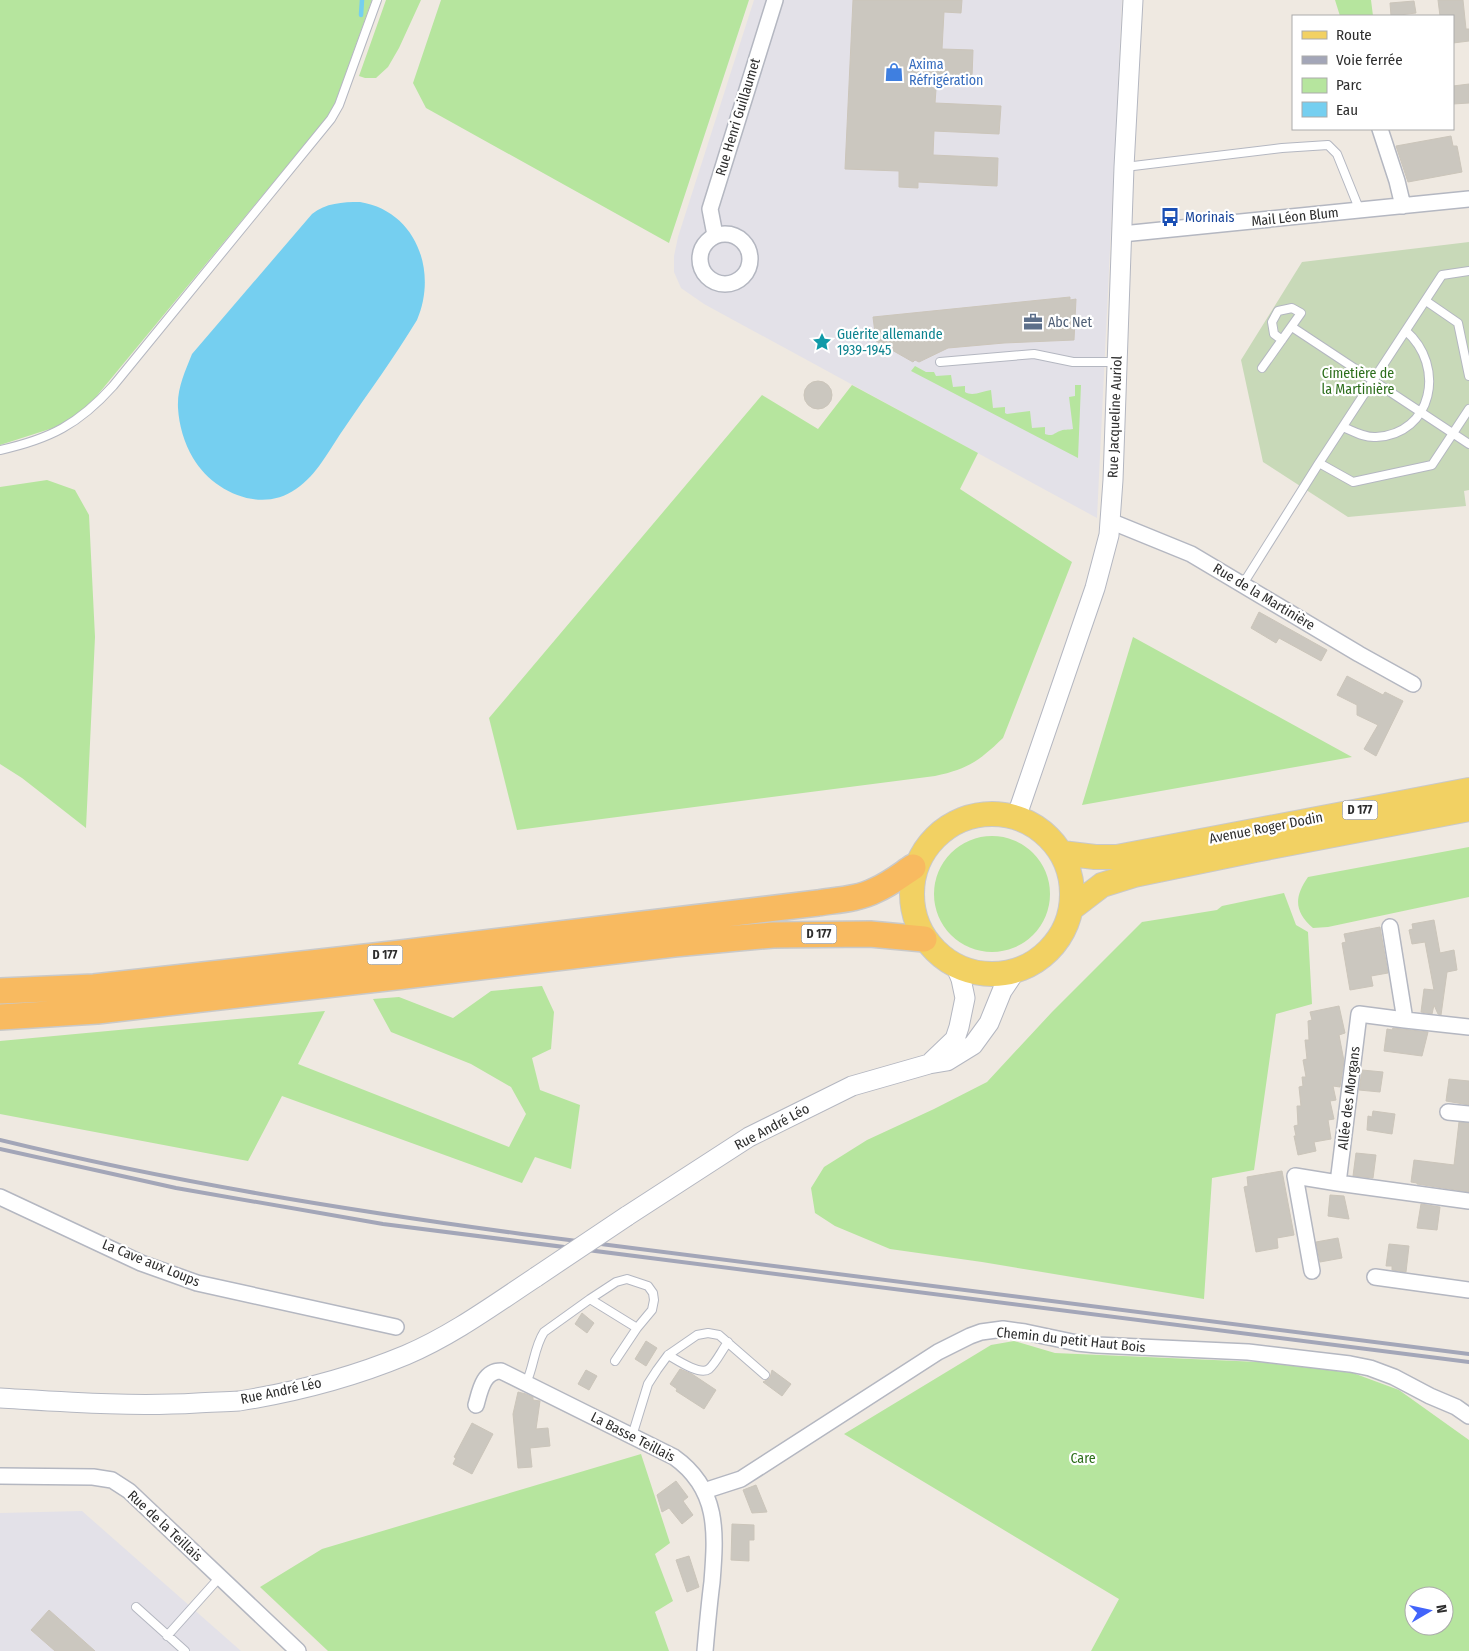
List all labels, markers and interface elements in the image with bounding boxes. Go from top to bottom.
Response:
legend [1292,15,1454,130]
text: Route [1336,26,1372,44]
text: Voie ferrée [1336,51,1403,69]
street label: Rue Henri Guillaumet [712,56,764,178]
place label: Axima Réfrigération [909,56,983,89]
shop icon: Axima Réfrigération [883,61,905,83]
text: Parc [1336,76,1362,94]
text: Eau [1336,101,1358,119]
street label: Mail Léon Blum [1251,204,1339,230]
bus stop icon: Morinais [1159,206,1181,228]
place label: Morinais [1185,209,1234,226]
office icon: Abc Net [1022,311,1044,333]
place label: Abc Net [1048,314,1093,331]
place label: Guérite allemande 1939-1945 [837,326,943,359]
place icon: Guérite allemande 1939-1945 [811,331,833,353]
street label: Rue Jacqueline Auriol [1104,355,1126,478]
park label: Cimetière de la Martinière [1322,365,1394,398]
street label: Rue de la Martinière [1210,560,1318,634]
road number: D 177 [1342,800,1378,820]
street label: Avenue Roger Dodin [1208,809,1324,847]
road number: D 177 [802,924,836,944]
road number: D 177 [368,946,402,964]
street label: Allée des Morgans [1334,1045,1364,1151]
street label: Rue André Léo [732,1100,812,1154]
street label: La Cave aux Loups [100,1236,202,1290]
street label: Chemin du petit Haut Bois [996,1324,1146,1356]
street label: Rue André Léo [239,1374,323,1408]
street label: La Basse Teillais [588,1408,678,1466]
park label: Care [1070,1450,1096,1467]
street label: Rue de la Teillais [124,1487,206,1565]
north arrow [1404,1586,1454,1636]
text: N [1432,1604,1450,1615]

